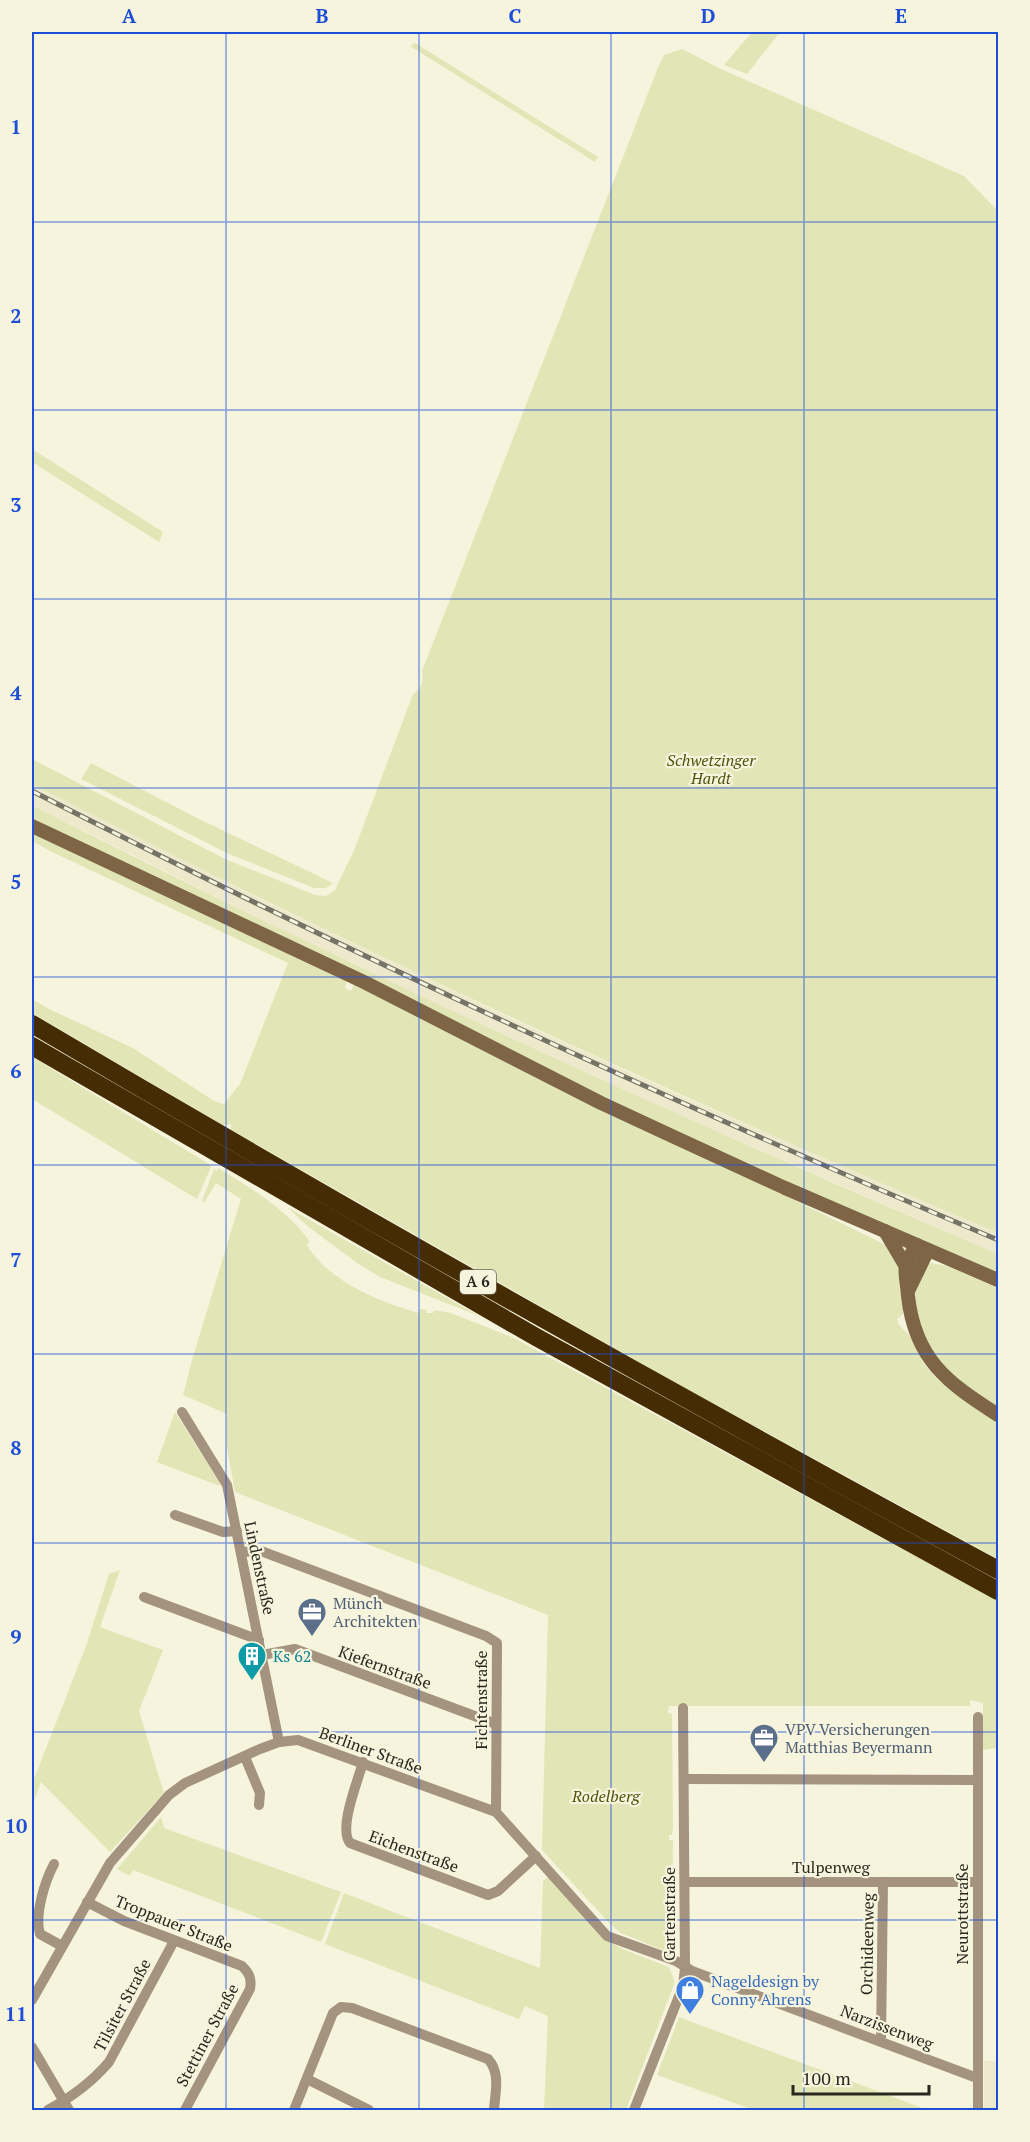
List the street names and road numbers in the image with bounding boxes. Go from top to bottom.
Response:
road number: A 6 [460,1270,496,1294]
street label: Lindenstraße [239,1519,281,1617]
street label: Kiefernstraße [335,1640,435,1694]
street label: Fichtenstraße [470,1650,492,1750]
street label: Berliner Straße [316,1721,426,1779]
street label: Eichenstraße [366,1825,462,1877]
street label: Tulpenweg [792,1856,871,1878]
street label: Neurottstraße [951,1864,973,1964]
street label: Gartenstraße [658,1867,680,1961]
street label: Troppauer Straße [112,1889,236,1957]
street label: Orchideenweg [855,1892,879,1995]
street label: Tilsiter Straße [88,1955,156,2055]
street label: Stettiner Straße [171,1980,243,2090]
street label: Narzissenweg [837,1999,937,2055]

